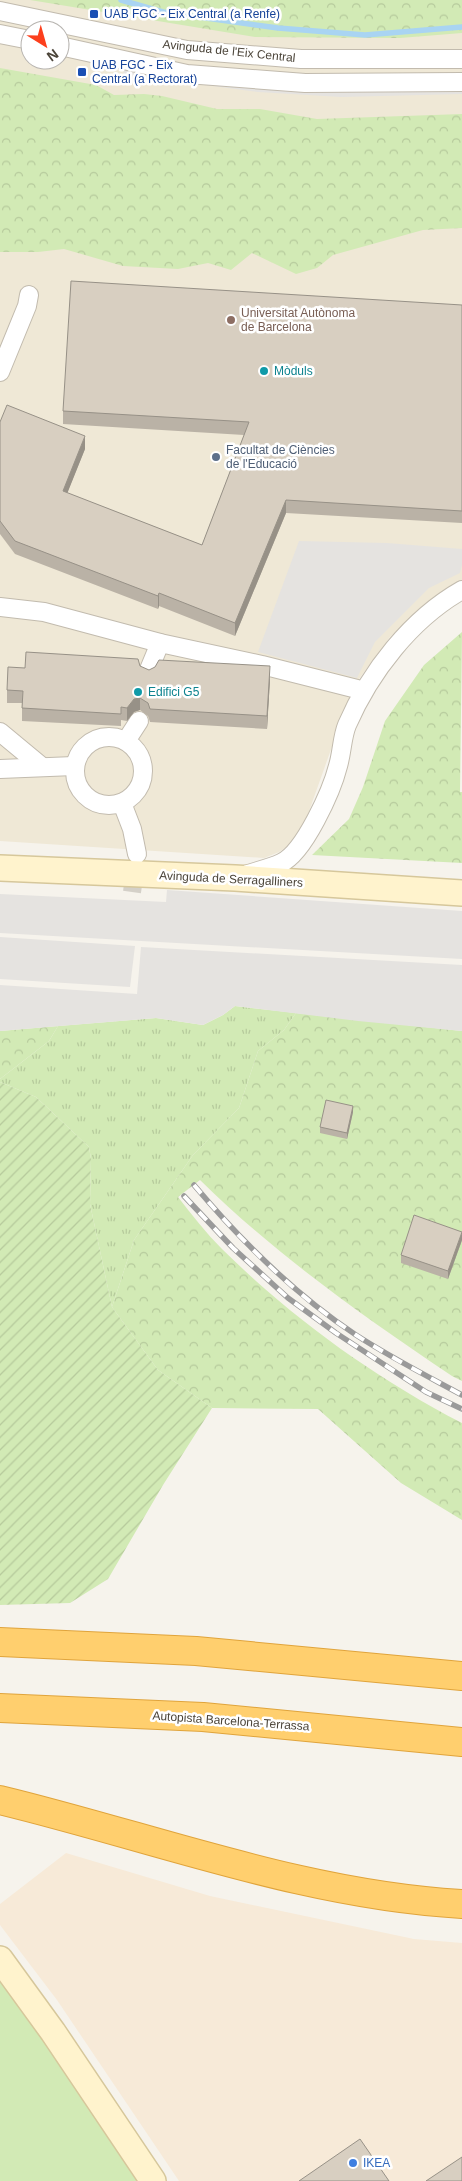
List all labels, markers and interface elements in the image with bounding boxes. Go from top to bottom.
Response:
place label: UAB FGC - Eix Central (a Renfe) [104,7,280,21]
marker: UAB FGC - Eix Central (a Renfe) [88,8,100,20]
north arrow [20,20,70,70]
street label: Avinguda de l'Eix Central [162,37,296,65]
text: N [44,46,62,65]
place label: UAB FGC - Eix Central (a Rectorat) [92,58,197,86]
marker: UAB FGC - Eix Central (a Rectorat) [76,66,88,78]
place label: Universitat Autònoma de Barcelona [241,306,355,334]
marker: Universitat Autònoma de Barcelona [225,314,237,326]
place label: Mòduls [274,364,313,378]
marker: Mòduls [258,365,270,377]
place label: Facultat de Ciències de l'Educació [226,443,335,471]
marker: Facultat de Ciències de l'Educació [210,451,222,463]
place label: Edifici G5 [148,685,200,699]
marker: Edifici G5 [132,686,144,698]
street label: Avinguda de Serragalliners [159,868,303,890]
street label: Autopista Barcelona-Terrassa [152,1709,310,1733]
place label: IKEA [363,2156,390,2170]
marker: IKEA [347,2157,359,2169]

